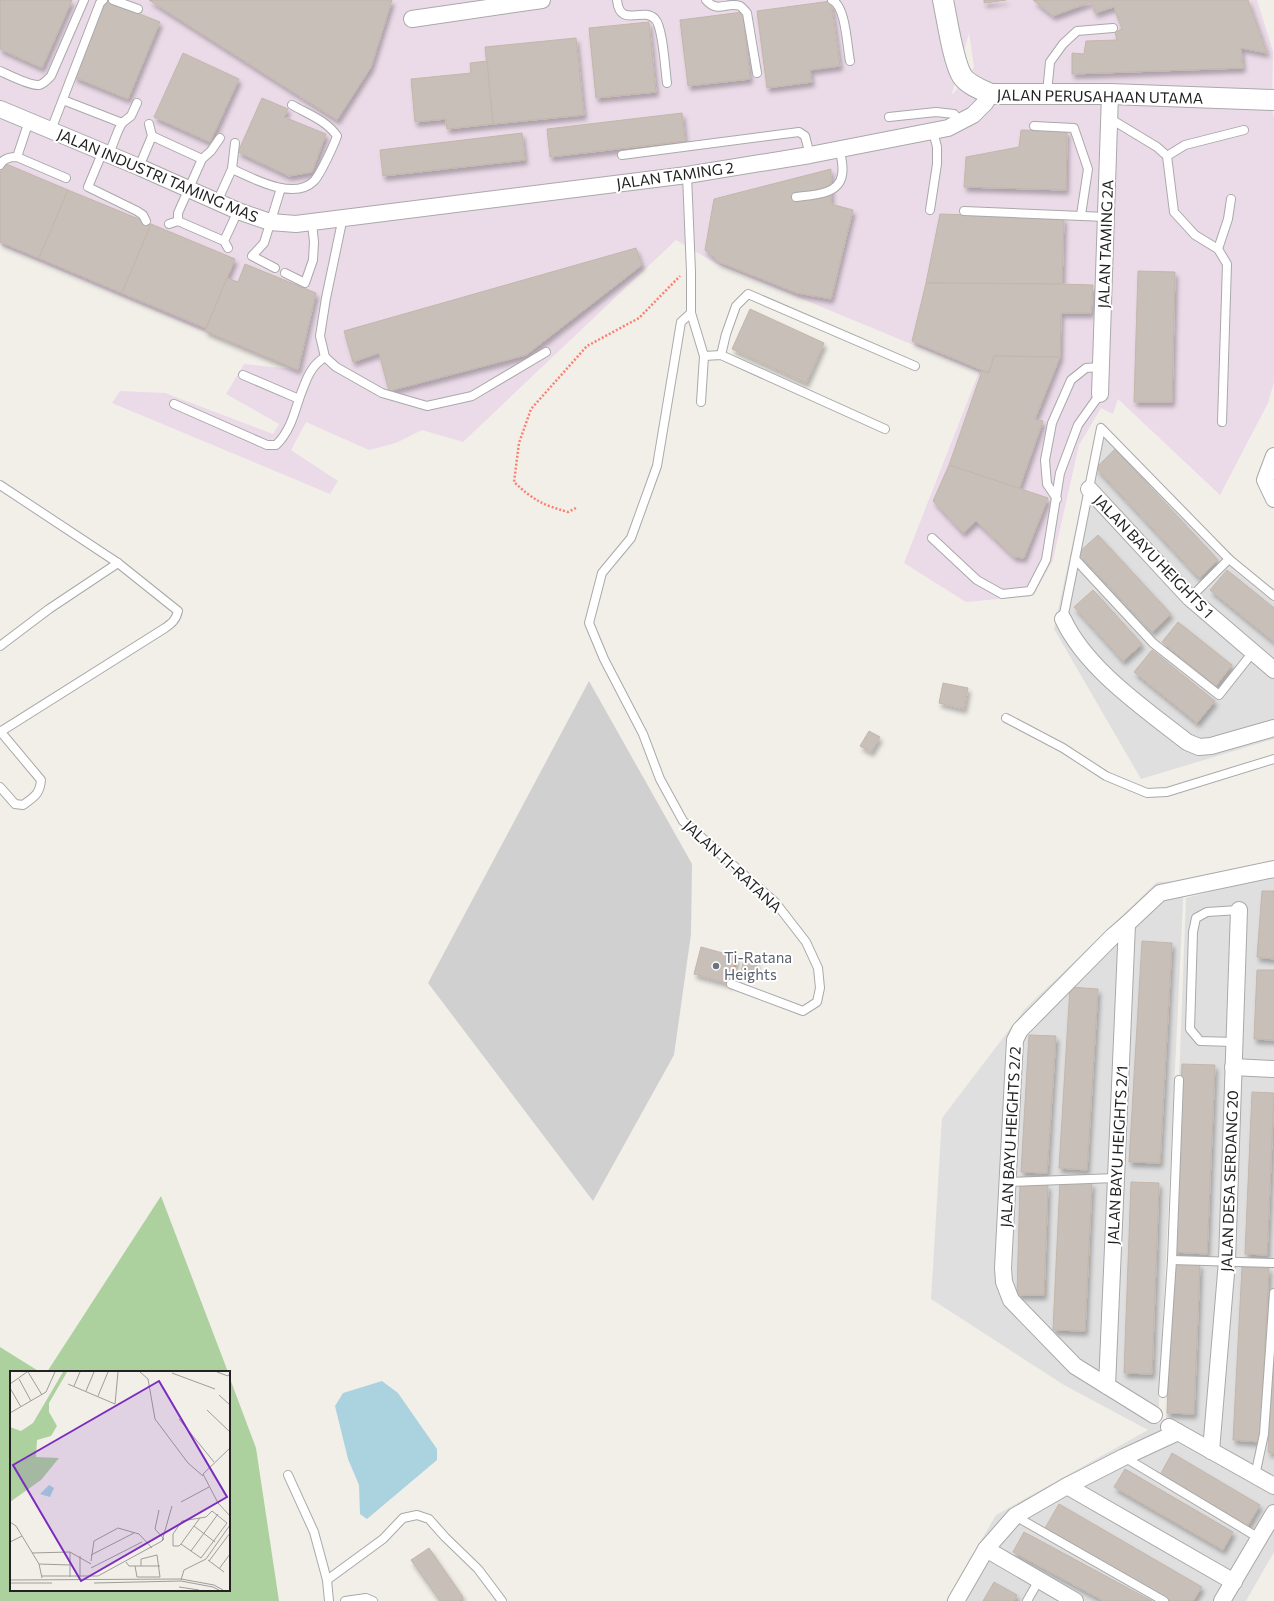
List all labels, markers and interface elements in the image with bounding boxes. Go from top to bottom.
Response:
street label: JALAN PERUSAHAAN UTAMA [997,85,1203,107]
street label: JALAN INDUSTRI TAMING MAS [55,124,261,226]
street label: JALAN TAMING 2 [615,158,735,192]
street label: JALAN TAMING 2A [1094,179,1116,309]
street label: JALAN BAYU HEIGHTS 1 [1090,491,1218,621]
street label: JALAN TI-RATANA [680,816,786,916]
place label: Ti-Ratana Heights [724,948,792,983]
marker: Ti-Ratana Heights [711,961,721,971]
street label: JALAN BAYU HEIGHTS 2/2 [996,1046,1024,1228]
street label: JALAN BAYU HEIGHTS 2/1 [1103,1065,1131,1245]
street label: JALAN DESA SERDANG 20 [1217,1090,1241,1272]
inset map [10,1371,230,1591]

